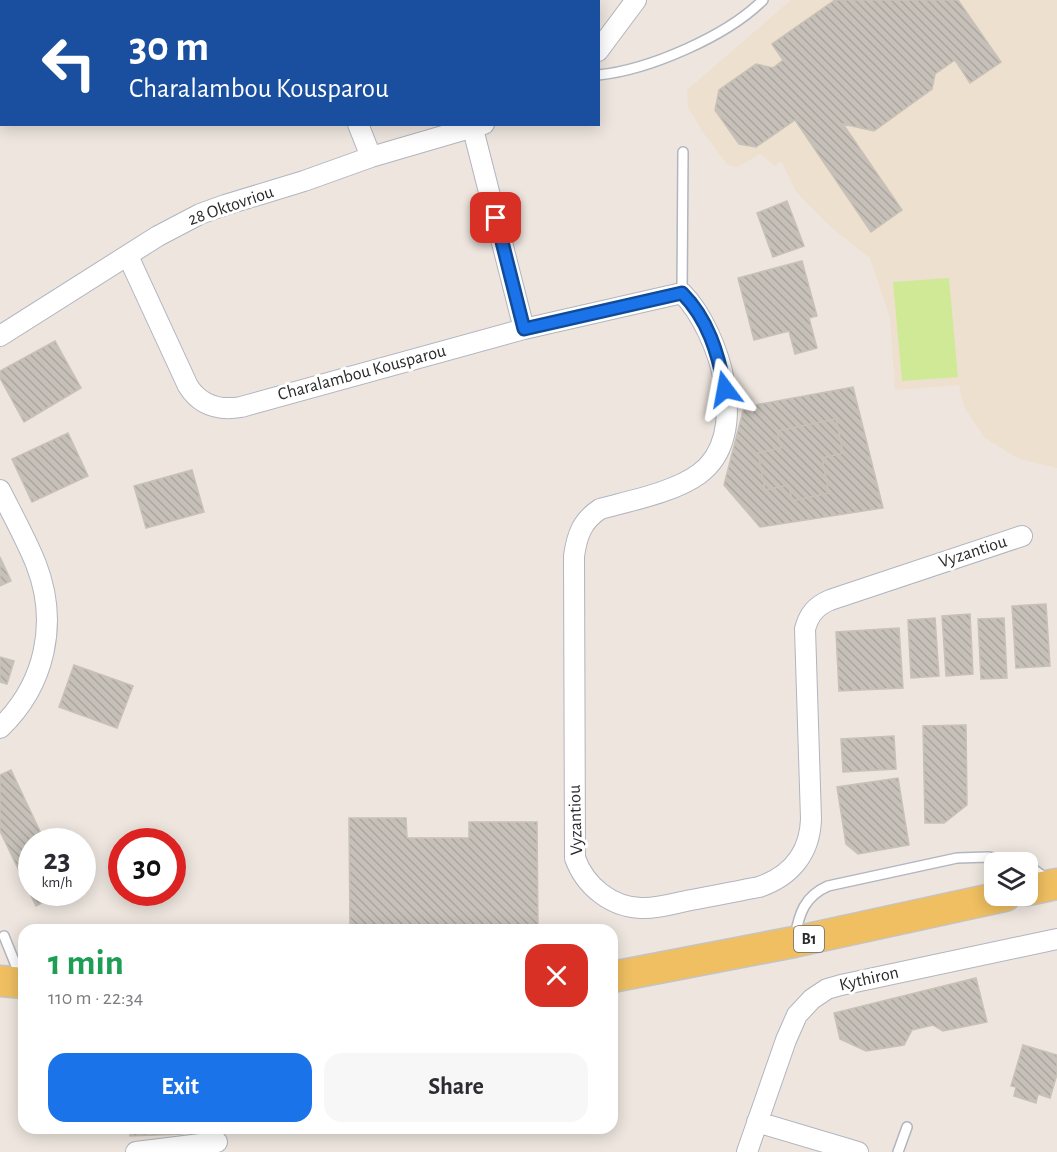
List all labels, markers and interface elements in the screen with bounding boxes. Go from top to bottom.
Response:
icon: left [30,24,108,102]
text: 30 m [129,26,209,68]
text: Charalambou Kousparou [129,75,389,102]
street label: 28 Oktovriou [186,183,276,229]
pin [470,192,521,243]
icon: arrive [479,201,512,234]
street label: Charalambou Kousparou [276,342,448,404]
position arrow [693,357,757,421]
street label: Vyzantiou [937,533,1009,571]
street label: Vyzantiou [566,785,586,855]
speed limit sign: 30 [108,828,186,906]
text: 23 [43,845,71,875]
map controls [984,852,1038,906]
button: layers [984,852,1038,906]
text: km/h [42,875,72,890]
road number: B1 [794,926,824,952]
button: close [525,944,588,1007]
text: 1 min [48,945,124,981]
street label: Kythiron [838,963,900,995]
text: 110 m · 22:34 [48,988,143,1008]
button: Exit [48,1053,312,1122]
button: Share [324,1053,588,1122]

